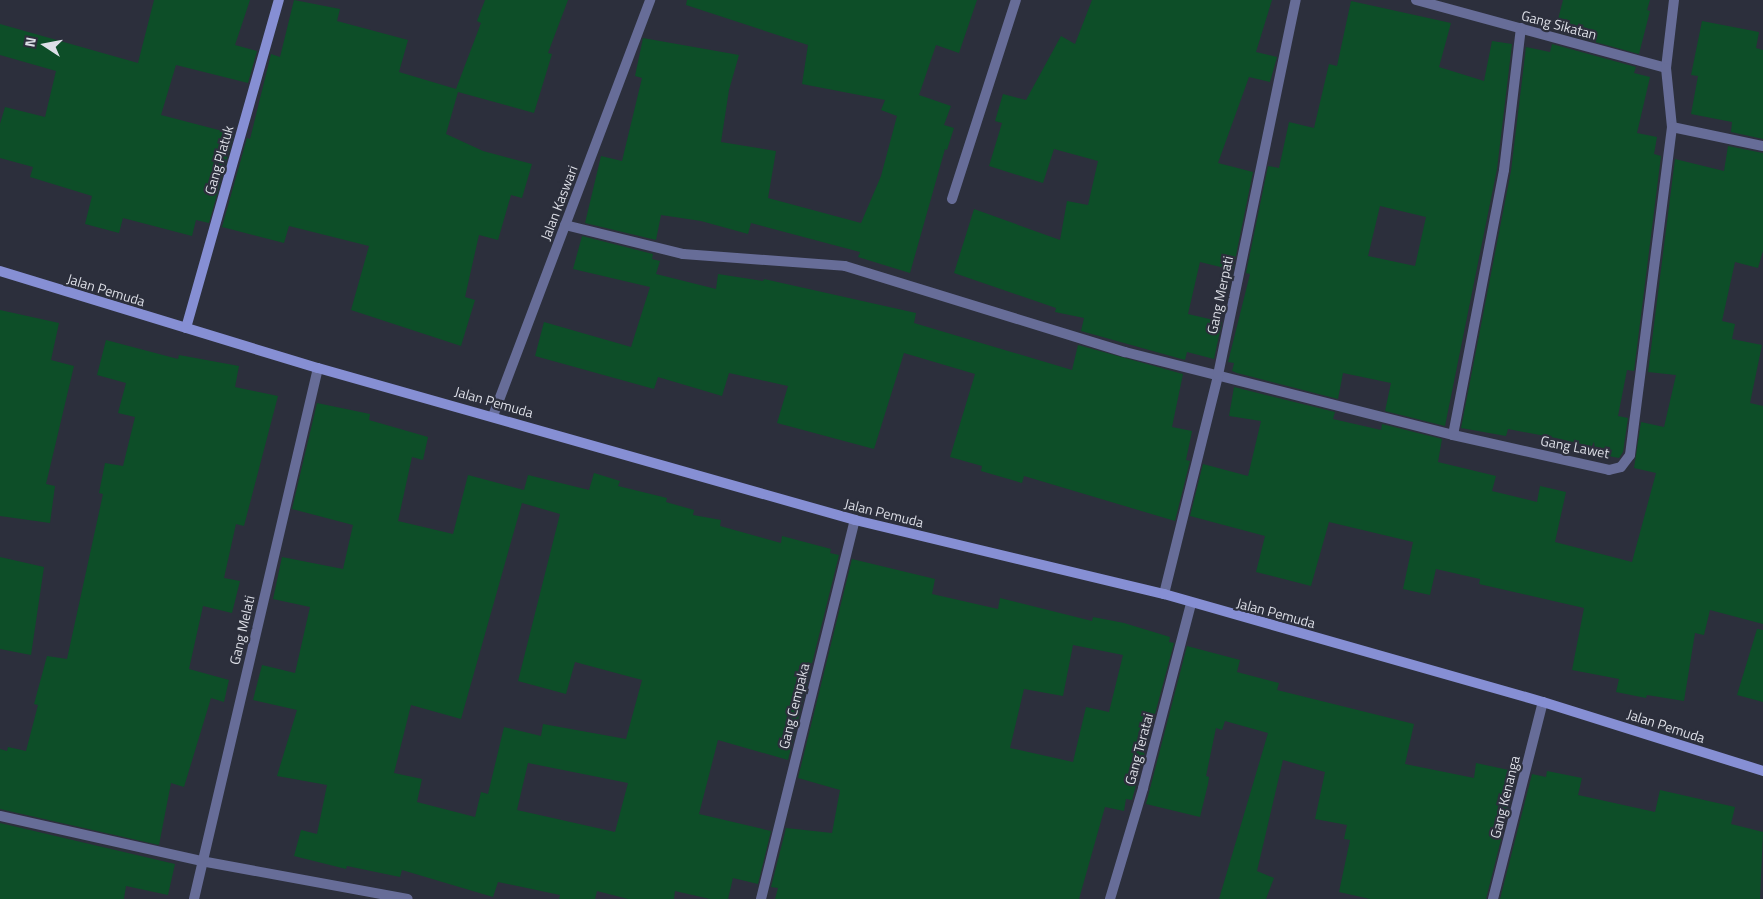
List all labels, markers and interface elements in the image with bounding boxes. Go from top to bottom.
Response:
street label: Gang Sikatan [1520,7,1598,43]
north arrow [20,20,70,70]
text: N [19,35,41,49]
street label: Gang Platuk [201,124,237,196]
street label: Jalan Kaswari [537,163,581,243]
street label: Gang Merpati [1204,254,1236,336]
street label: Jalan Pemuda [65,270,147,310]
street label: Jalan Pemuda [453,383,535,421]
street label: Gang Lawet [1539,432,1611,462]
street label: Jalan Pemuda [843,495,925,531]
street label: Gang Melati [226,594,258,666]
street label: Jalan Pemuda [1235,594,1317,632]
street label: Gang Cempaka [775,661,813,751]
street label: Jalan Pemuda [1625,706,1707,746]
street label: Gang Teratai [1121,711,1157,787]
street label: Gang Kenanga [1487,754,1523,840]

